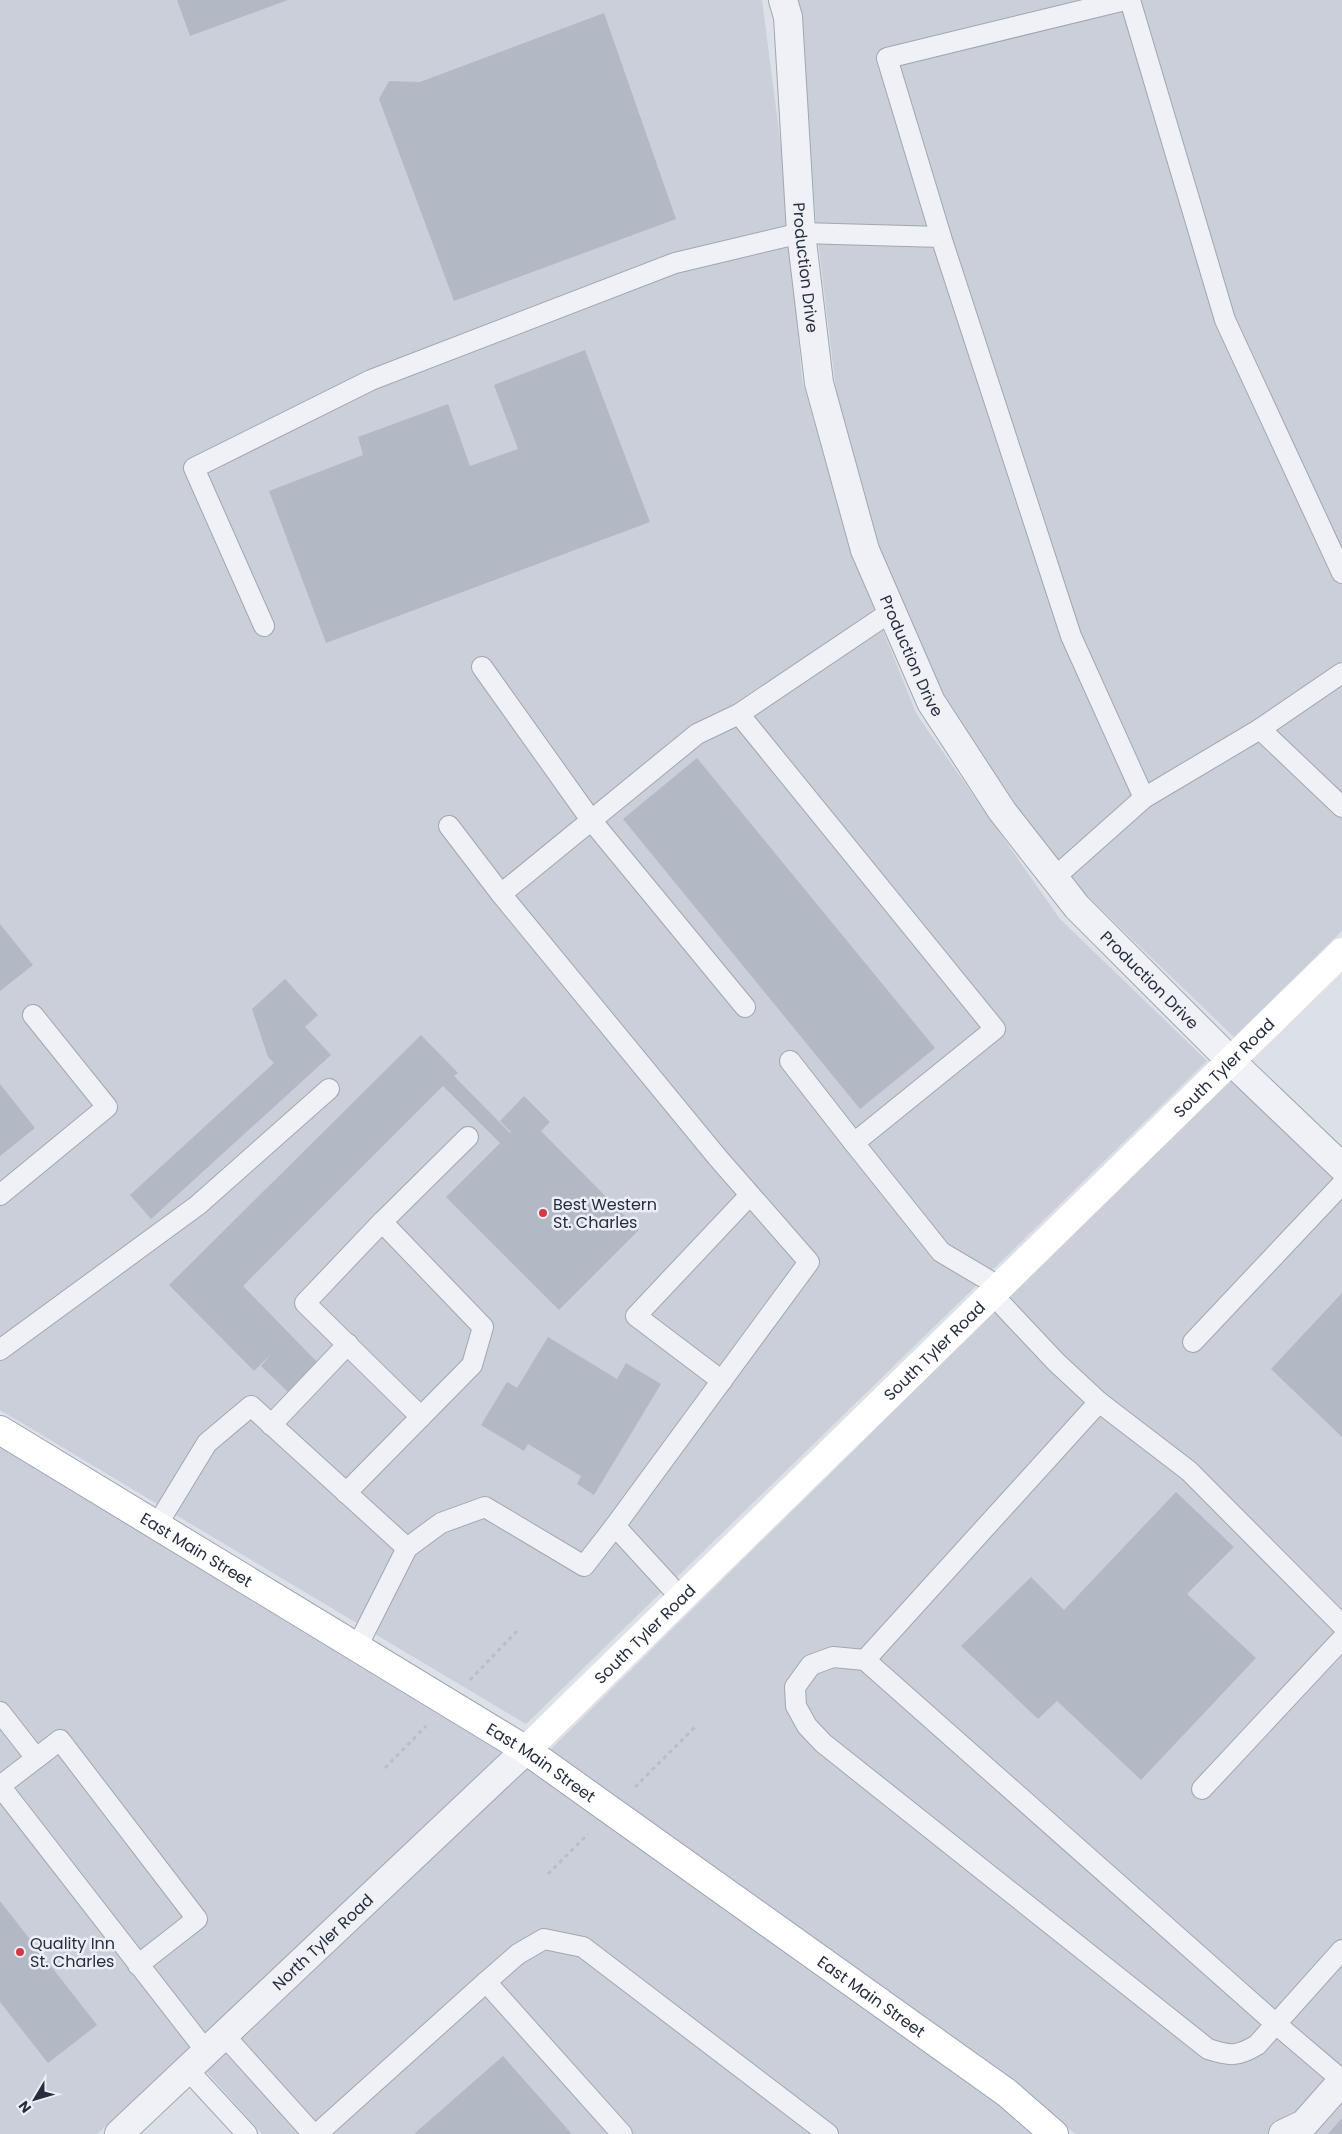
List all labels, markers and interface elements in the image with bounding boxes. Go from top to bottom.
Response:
street label: Production Drive [787,202,824,334]
street label: Production Drive [874,592,949,721]
street label: Production Drive [1095,926,1204,1035]
street label: South Tyler Road [1168,1013,1280,1123]
place label: Best Western St. Charles [553,1193,657,1234]
marker: Best Western St. Charles [537,1207,549,1219]
street label: South Tyler Road [879,1296,990,1406]
street label: East Main Street [136,1507,257,1593]
street label: South Tyler Road [589,1579,701,1689]
street label: East Main Street [482,1718,600,1808]
street label: North Tyler Road [267,1889,379,1996]
place label: Quality Inn St. Charles [30,1932,115,1973]
marker: Quality Inn St. Charles [14,1946,26,1958]
street label: East Main Street [813,1950,930,2043]
north arrow [10,2074,60,2124]
text: N [14,2097,36,2117]

